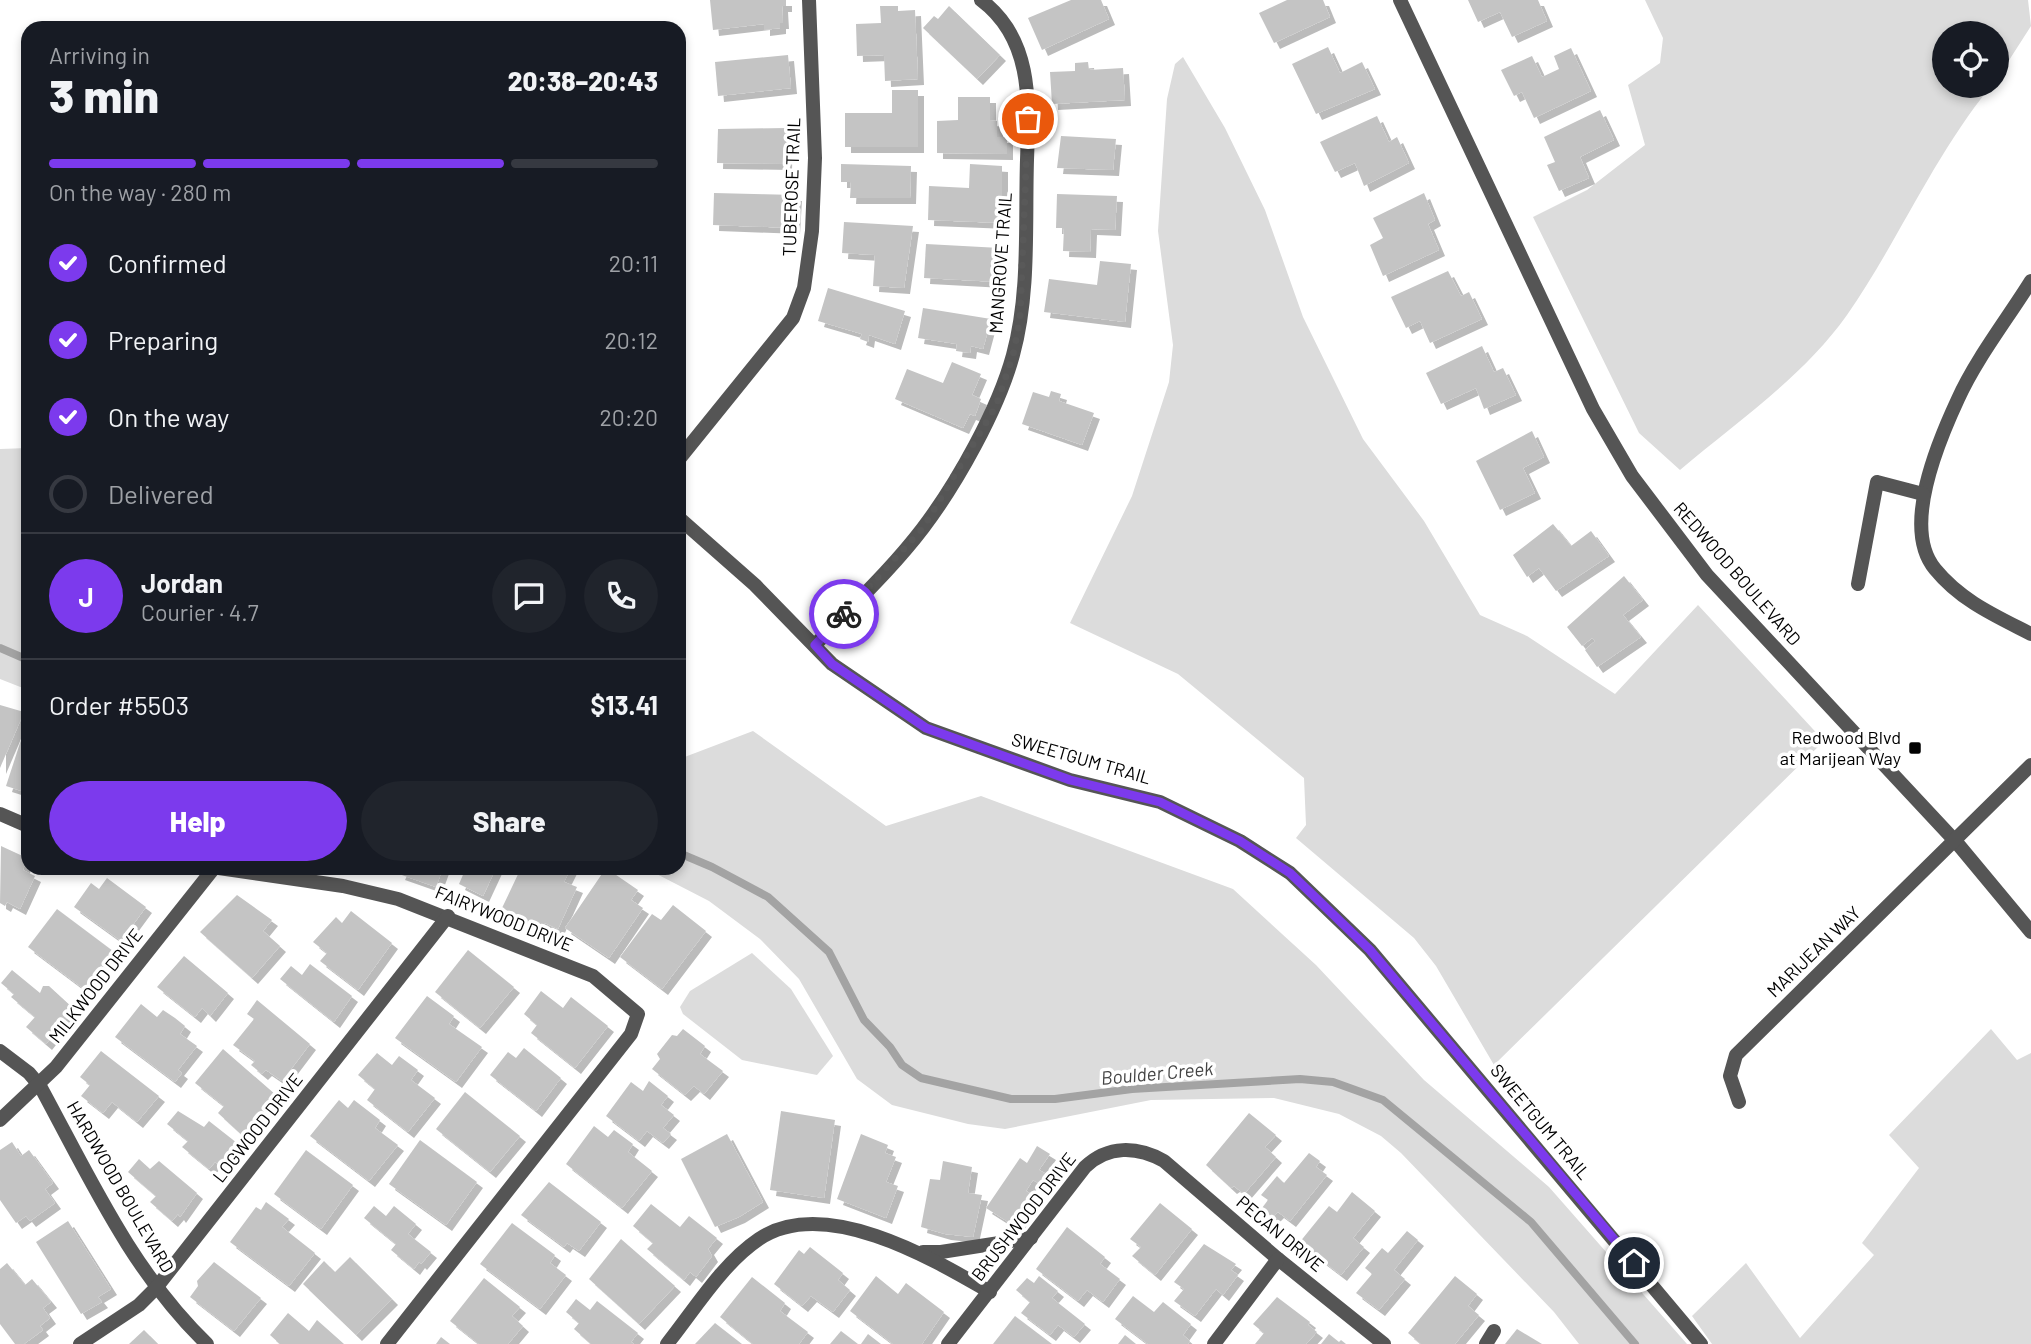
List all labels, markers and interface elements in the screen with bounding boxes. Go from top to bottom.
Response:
map controls [1932,21,2009,98]
button: locate [1932,21,2009,98]
text: Arriving in [49,41,150,69]
text: 20:38–20:43 [508,65,658,96]
text: 3 min [49,67,159,122]
pin [998,89,1058,149]
icon: bag [1009,100,1047,138]
street label: TUBEROSE TRAIL [778,117,804,257]
text: On the way · 280 m [49,178,231,206]
street label: MANGROVE TRAIL [984,191,1016,334]
icon: check [49,244,87,282]
text: Confirmed [108,247,227,278]
text: 20:11 [609,249,658,277]
icon: check [49,321,87,359]
text: Preparing [108,324,218,355]
text: 20:12 [605,326,658,354]
icon: check [49,398,87,436]
text: On the way [108,401,229,432]
text: 20:20 [600,403,658,431]
text: Delivered [108,478,214,509]
street label: REDWOOD BOULEVARD [1670,497,1806,649]
button: chat [492,559,566,633]
button: phone [584,559,658,633]
text: Jordan [141,567,223,598]
courier [809,579,879,649]
text: J [78,581,94,612]
icon: bike [825,595,863,633]
text: Courier · 4.7 [141,598,259,626]
text: Order #5503 [49,689,189,720]
text: $13.41 [590,689,658,720]
place label: Redwood Blvd at Marijean Way [1780,726,1901,769]
street label: SWEETGUM TRAIL [1009,728,1154,788]
marker: Redwood Blvd at Marijean Way [1907,740,1923,756]
button: Help [49,781,347,861]
button: Share [361,781,658,861]
street label: FAIRYWOOD DRIVE [432,880,576,956]
street label: MARIJEAN WAY [1762,901,1865,1001]
street label: MILKWOOD DRIVE [44,924,147,1047]
water label: Boulder Creek [1100,1056,1215,1089]
street label: SWEETGUM TRAIL [1486,1059,1595,1184]
street label: LOGWOOD DRIVE [208,1068,307,1186]
street label: HARDWOOD BOULEVARD [63,1097,179,1276]
street label: BRUSHWOOD DRIVE [966,1148,1080,1285]
street label: PECAN DRIVE [1233,1190,1329,1276]
pin [1604,1233,1664,1293]
icon: home [1615,1244,1653,1282]

